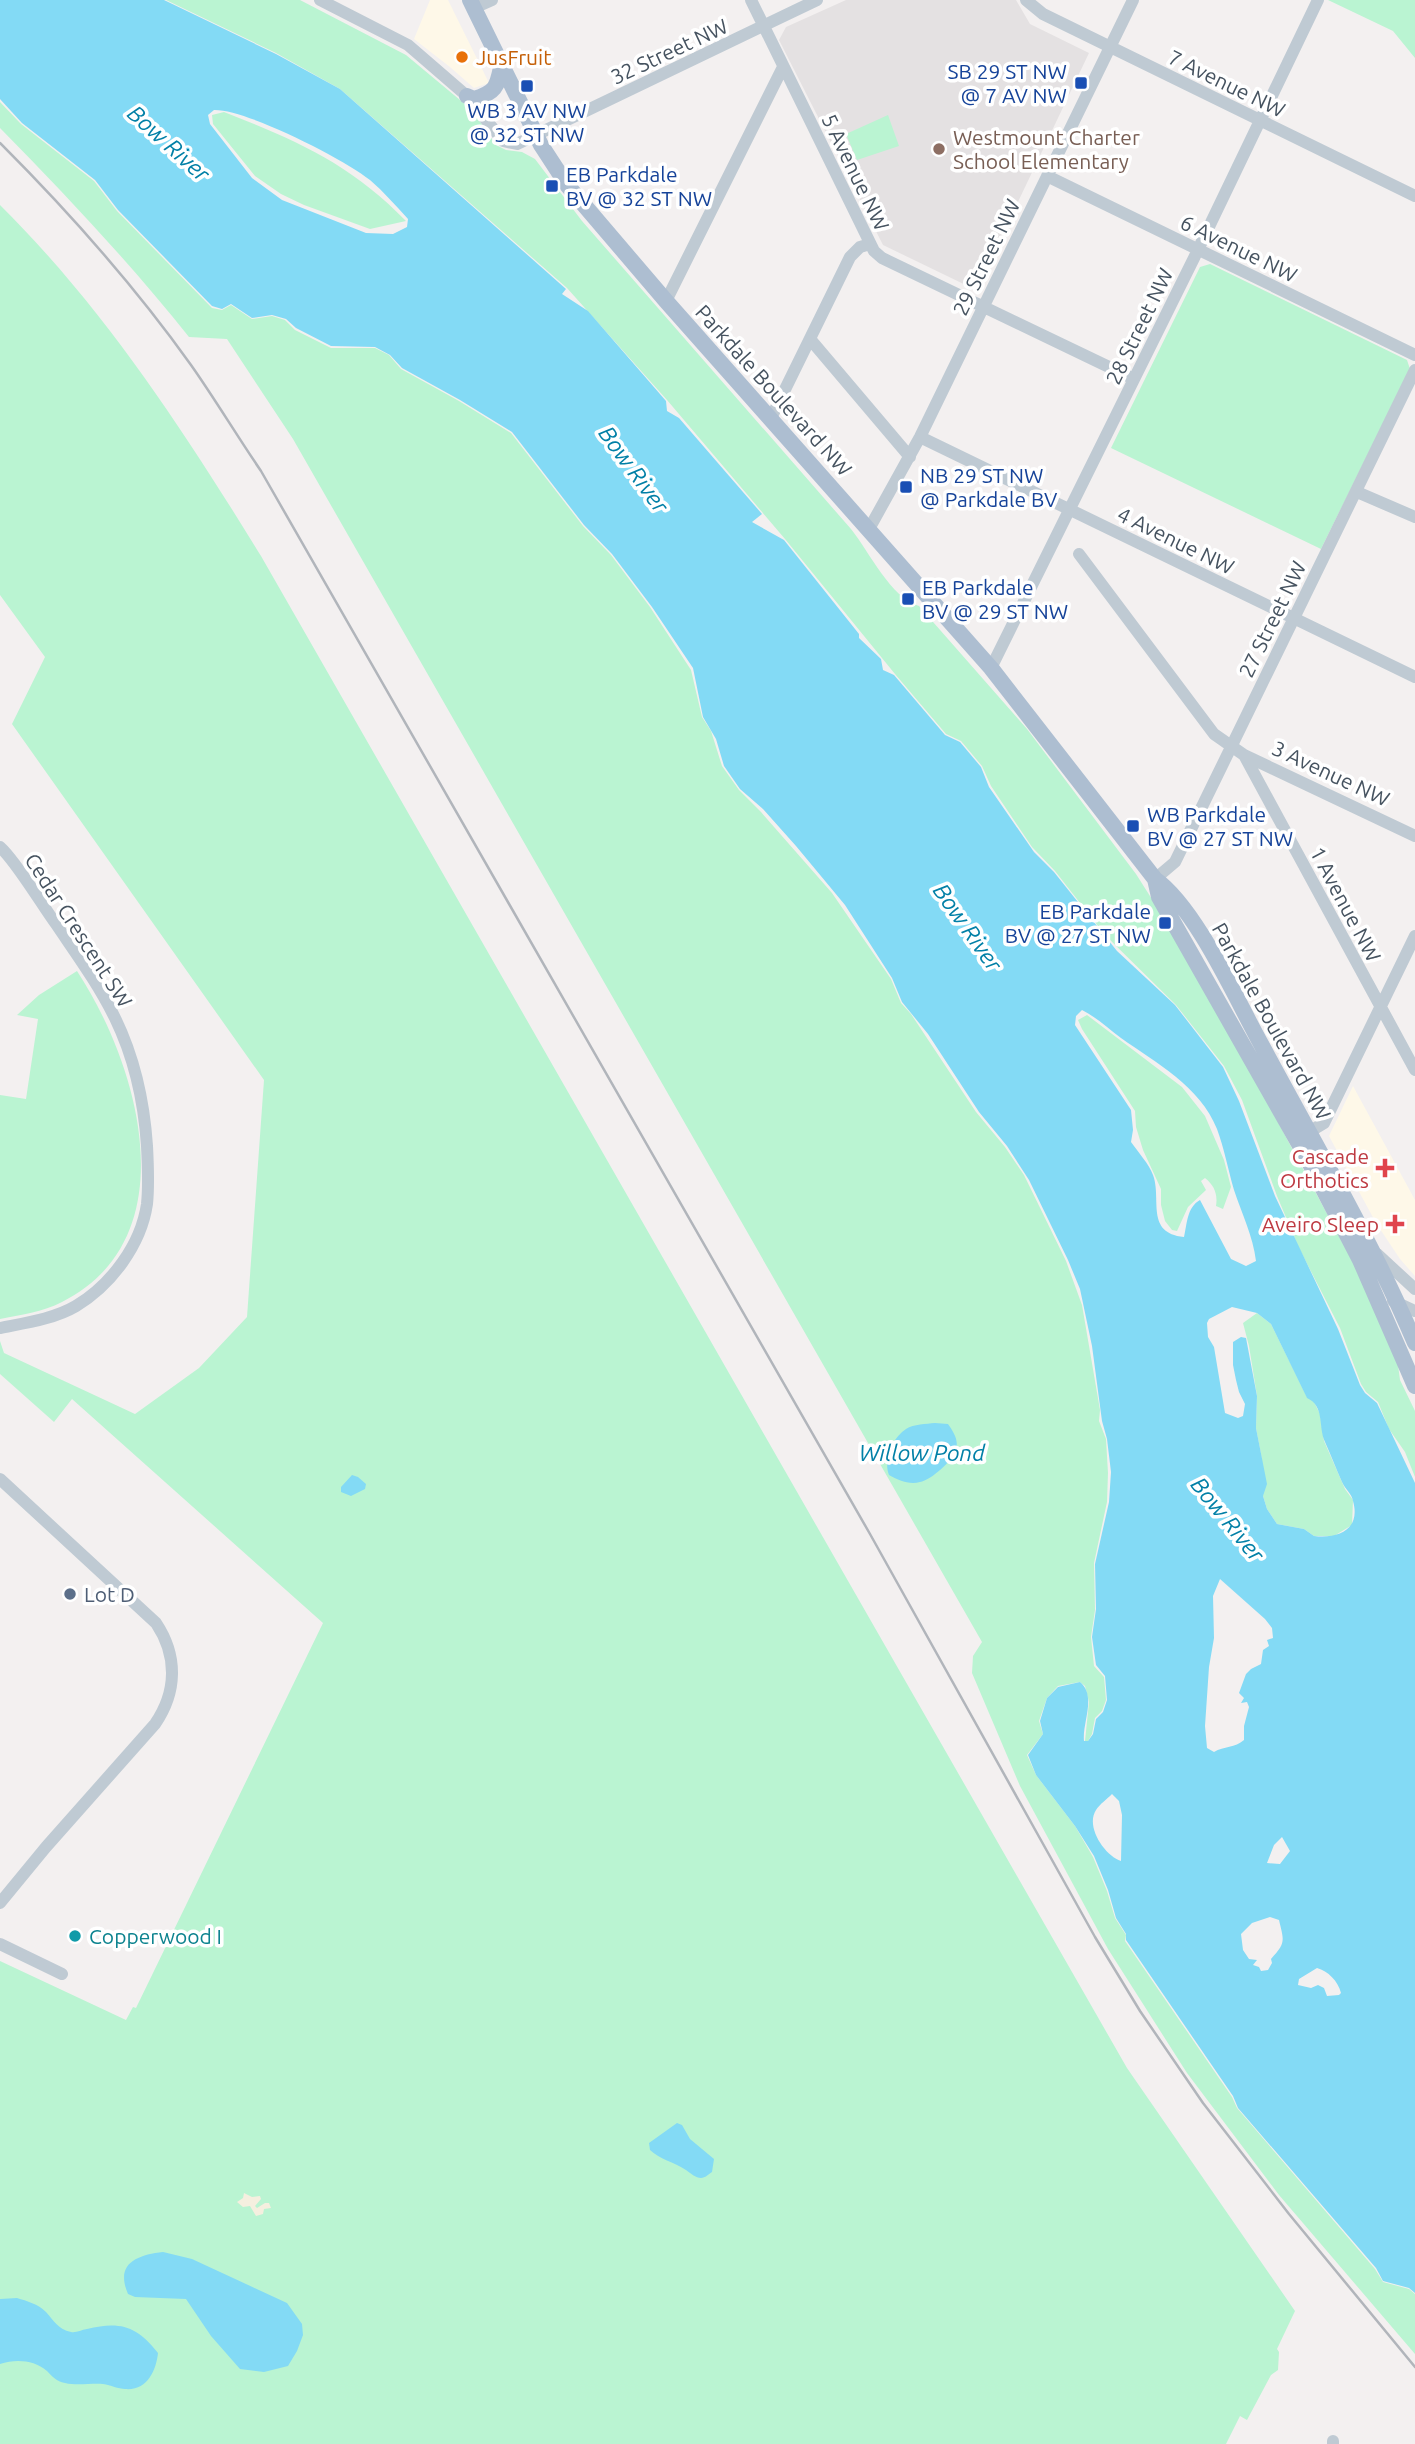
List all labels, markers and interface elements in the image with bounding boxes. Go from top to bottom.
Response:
street label: 32 Street NW [607,13,731,89]
street label: 7 Avenue NW [1165,44,1289,122]
place label: JusFruit [476,45,551,69]
marker: JusFruit [454,49,470,65]
place label: SB 29 ST NW @ 7 AV NW [948,59,1067,107]
marker: SB 29 ST NW @ 7 AV NW [1073,75,1089,91]
marker: WB 3 AV NW @ 32 ST NW [519,78,535,94]
place label: WB 3 AV NW @ 32 ST NW [467,98,587,146]
water label: Bow River [123,100,216,187]
street label: 5 Avenue NW [817,110,895,234]
place label: Westmount Charter School Elementary [953,125,1140,173]
marker: Westmount Charter School Elementary [931,141,947,157]
place label: EB Parkdale BV @ 32 ST NW [566,162,712,210]
marker: EB Parkdale BV @ 32 ST NW [544,178,560,194]
street label: 29 Street NW [948,195,1024,319]
street label: 6 Avenue NW [1177,209,1301,287]
street label: 28 Street NW [1101,264,1177,388]
street label: Parkdale Boulevard NW [691,300,857,480]
water label: Bow River [594,421,674,518]
place label: NB 29 ST NW @ Parkdale BV [920,463,1058,511]
marker: NB 29 ST NW @ Parkdale BV [898,479,914,495]
street label: 4 Avenue NW [1114,501,1238,579]
street label: 27 Street NW [1234,557,1310,681]
place label: EB Parkdale BV @ 29 ST NW [922,575,1068,623]
marker: EB Parkdale BV @ 29 ST NW [900,591,916,607]
street label: 3 Avenue NW [1269,735,1393,811]
place label: WB Parkdale BV @ 27 ST NW [1147,802,1293,850]
marker: WB Parkdale BV @ 27 ST NW [1125,818,1141,834]
street label: 1 Avenue NW [1306,842,1386,966]
street label: Cedar Crescent SW [20,849,138,1011]
water label: Bow River [929,878,1008,977]
place label: EB Parkdale BV @ 27 ST NW [1005,899,1151,947]
marker: EB Parkdale BV @ 27 ST NW [1157,915,1173,931]
street label: Parkdale Boulevard NW [1208,918,1336,1124]
place label: Cascade Orthotics [1280,1144,1369,1192]
marker: Cascade Orthotics [1375,1158,1395,1178]
place label: Aveiro Sleep [1262,1212,1379,1236]
marker: Aveiro Sleep [1385,1214,1405,1234]
water label: Willow Pond [859,1440,986,1465]
water label: Bow River [1187,1472,1270,1567]
place label: Lot D [84,1582,135,1606]
marker: Lot D [62,1586,78,1602]
place label: Copperwood I [89,1924,222,1948]
marker: Copperwood I [67,1928,83,1944]

